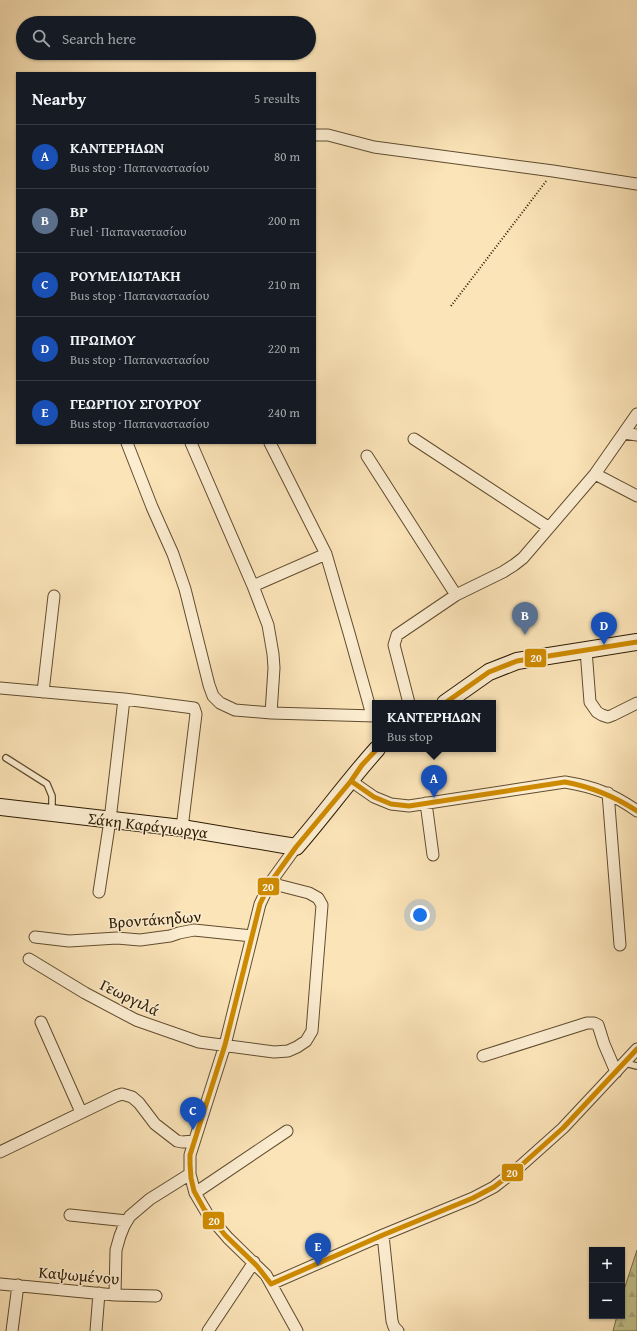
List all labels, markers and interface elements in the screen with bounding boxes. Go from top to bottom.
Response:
search box [16,16,316,60]
icon: search [30,27,52,49]
text: Search here [62,28,136,49]
text: Nearby [32,86,86,111]
text: 5 results [254,89,300,108]
text: ΚΑΝΤΕΡΗΔΩΝ [70,137,164,158]
text: A [41,147,49,166]
text: 80 m [274,147,300,166]
text: Bus stop · Παπαναστασίου [70,158,209,177]
text: BP [70,201,88,222]
text: B [41,211,49,230]
text: 200 m [268,211,300,230]
text: Fuel · Παπαναστασίου [70,222,187,241]
text: ΡΟΥΜΕΛΙΩΤΑΚΗ [70,265,181,286]
text: C [41,275,49,294]
text: 210 m [268,275,300,294]
text: Bus stop · Παπαναστασίου [70,286,209,305]
text: ΠΡΩΙΜΟΥ [70,329,136,350]
text: D [41,339,49,358]
text: 220 m [268,339,300,358]
text: Bus stop · Παπαναστασίου [70,350,209,369]
text: ΓΕΩΡΓΙΟΥ ΣΓΟΥΡΟΥ [70,393,201,414]
text: E [42,403,48,422]
text: 240 m [268,403,300,422]
text: Bus stop · Παπαναστασίου [70,414,209,433]
pin: B [512,602,538,635]
pin: D [591,612,617,645]
line badge: 20 [524,648,547,668]
text: 20 [530,650,542,666]
popup [372,700,496,752]
text: ΚΑΝΤΕΡΗΔΩΝ [387,706,481,727]
text: Bus stop [387,727,433,746]
pin: A [421,765,447,798]
street label: Σάκη Καράγιωργα [87,806,210,844]
line badge: 20 [257,877,280,896]
text: 20 [262,879,274,895]
street label: Βροντάκηδων [108,904,202,934]
your location [410,905,430,925]
street label: Γεωργιλά [96,972,164,1022]
pin: C [180,1097,206,1130]
line badge: 20 [501,1163,524,1182]
text: 20 [506,1165,518,1181]
line badge: 20 [202,1211,225,1230]
text: 20 [208,1213,220,1229]
pin: E [305,1233,331,1266]
map controls [589,1247,625,1319]
button: + [589,1247,625,1283]
street label: Καψωμένου [38,1260,120,1290]
button: − [589,1283,625,1319]

